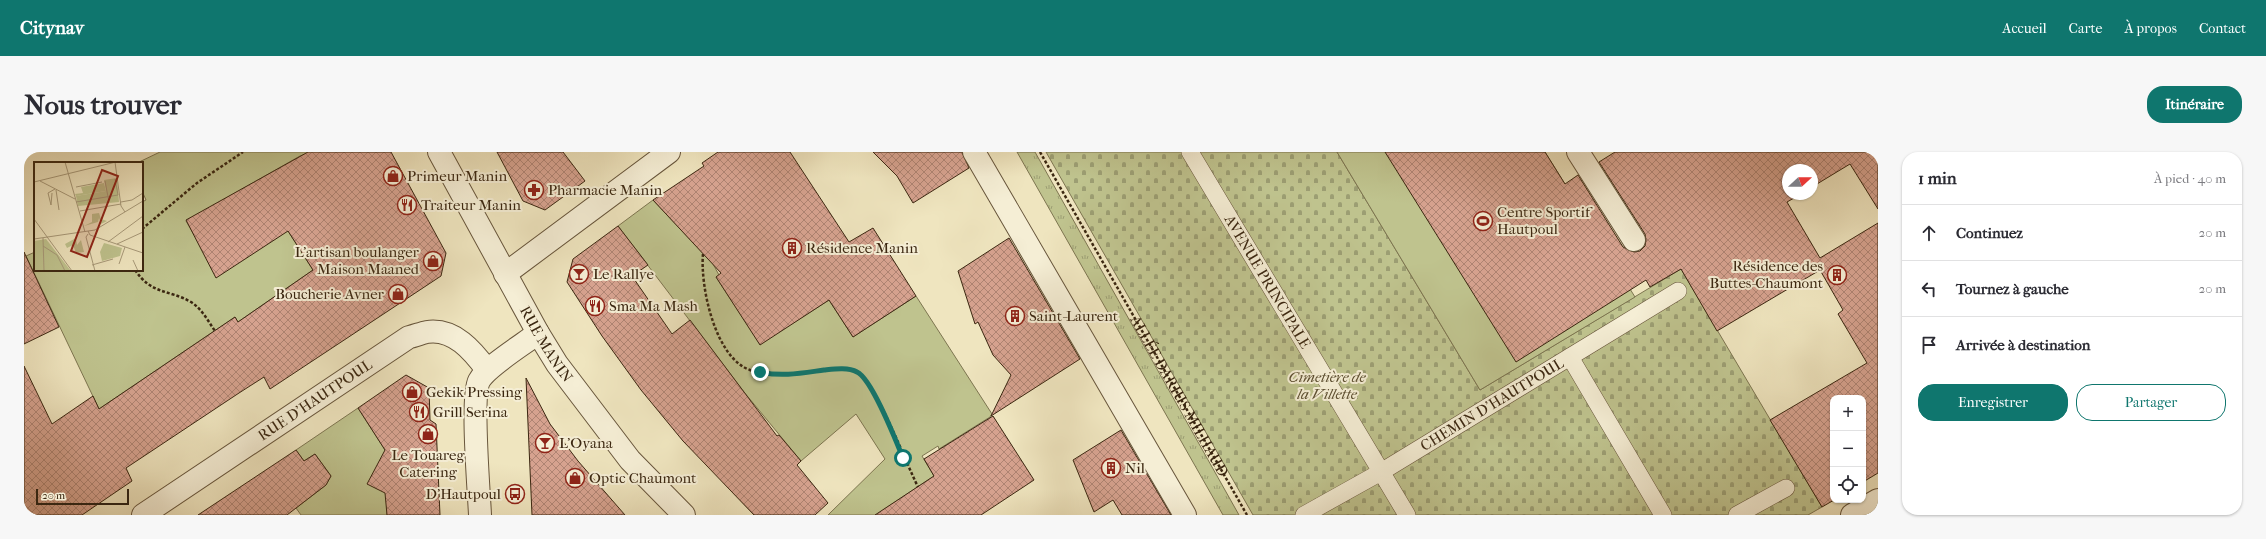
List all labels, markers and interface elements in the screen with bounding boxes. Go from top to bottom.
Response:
text: Citynav [20,17,84,39]
text: Accueil [2002,20,2047,37]
text: Carte [2069,20,2102,37]
text: À propos [2124,20,2177,37]
text: Contact [2199,20,2246,37]
button: Itinéraire [2147,86,2242,123]
text: Nous trouver [24,88,181,121]
inset map [34,162,143,271]
north arrow [1782,164,1818,200]
shop icon: Primeur Manin [382,165,404,187]
place label: Primeur Manin [407,167,508,185]
text: 1 min [1918,168,1957,188]
text: À pied · 40 m [2154,171,2226,186]
pharmacy icon: Pharmacie Manin [523,179,545,201]
place label: Pharmacie Manin [548,181,663,199]
restaurant icon: Traiteur Manin [396,194,418,216]
place label: Traiteur Manin [421,196,521,214]
place label: Centre Sportif Hautpoul [1497,203,1593,238]
sports icon: Centre Sportif Hautpoul [1472,210,1494,232]
street label: AVENUE PRINCIPALE [1220,211,1314,352]
icon: ahead [1918,222,1940,244]
text: Continuez [1956,224,2023,242]
text: 20 m [2199,225,2226,240]
building icon: Résidence Manin [781,237,803,259]
place label: Résidence Manin [806,239,918,257]
place label: L'artisan boulanger Maison Maaned [295,243,420,278]
shop icon: L'artisan boulanger Maison Maaned [422,250,444,272]
place label: Résidence des Buttes-Chaumont [1709,257,1824,292]
bar icon: Le Rallye [568,263,590,285]
building icon: Résidence des Buttes-Chaumont [1826,264,1848,286]
place label: Le Rallye [593,265,654,283]
icon: left [1918,278,1940,300]
text: Tournez à gauche [1956,280,2069,298]
text: 20 m [2199,281,2226,296]
shop icon: Boucherie Avner [387,283,409,305]
place label: Boucherie Avner [275,285,385,303]
restaurant icon: Sma Ma Mash [584,295,606,317]
place label: Sma Ma Mash [609,297,698,315]
street label: RUE MANIN [516,303,577,386]
building icon: Saint-Laurent [1004,305,1026,327]
place label: Saint-Laurent [1029,307,1119,325]
street label: ALLÉE DARIUS MILHAUD [1126,311,1232,480]
icon: arrive [1918,334,1940,356]
text: Arrivée à destination [1956,336,2091,354]
street label: CHEMIN D'HAUTPOUL [1417,354,1567,455]
street label: RUE D'HAUTPOUL [255,355,375,444]
route end [751,363,769,381]
park label: Cimetière de la Villette [1289,368,1366,403]
shop icon: Gekik Pressing [401,381,423,403]
place label: Gekik Pressing [426,383,523,401]
button: Enregistrer [1918,384,2068,421]
button: Partager [2076,384,2226,421]
map controls [1830,395,1866,503]
button: + [1830,395,1866,431]
restaurant icon: Grill Serina [408,401,430,423]
place label: Grill Serina [433,403,509,421]
shop icon: Le Touareg Catering [417,423,439,445]
button: − [1830,431,1866,467]
bar icon: L'Oyana [534,432,556,454]
place label: L'Oyana [559,434,614,452]
place label: Le Touareg Catering [391,446,466,481]
route start [894,449,912,467]
building icon: Nil [1100,457,1122,479]
place label: Nil [1125,459,1145,477]
shop icon: Optic Chaumont [564,467,586,489]
button: locate [1830,467,1866,503]
place label: Optic Chaumont [589,469,697,487]
bus stop icon: D'Hautpoul [504,483,526,505]
place label: D'Hautpoul [426,485,501,503]
scale bar [36,487,129,506]
text: 20 m [42,489,65,502]

